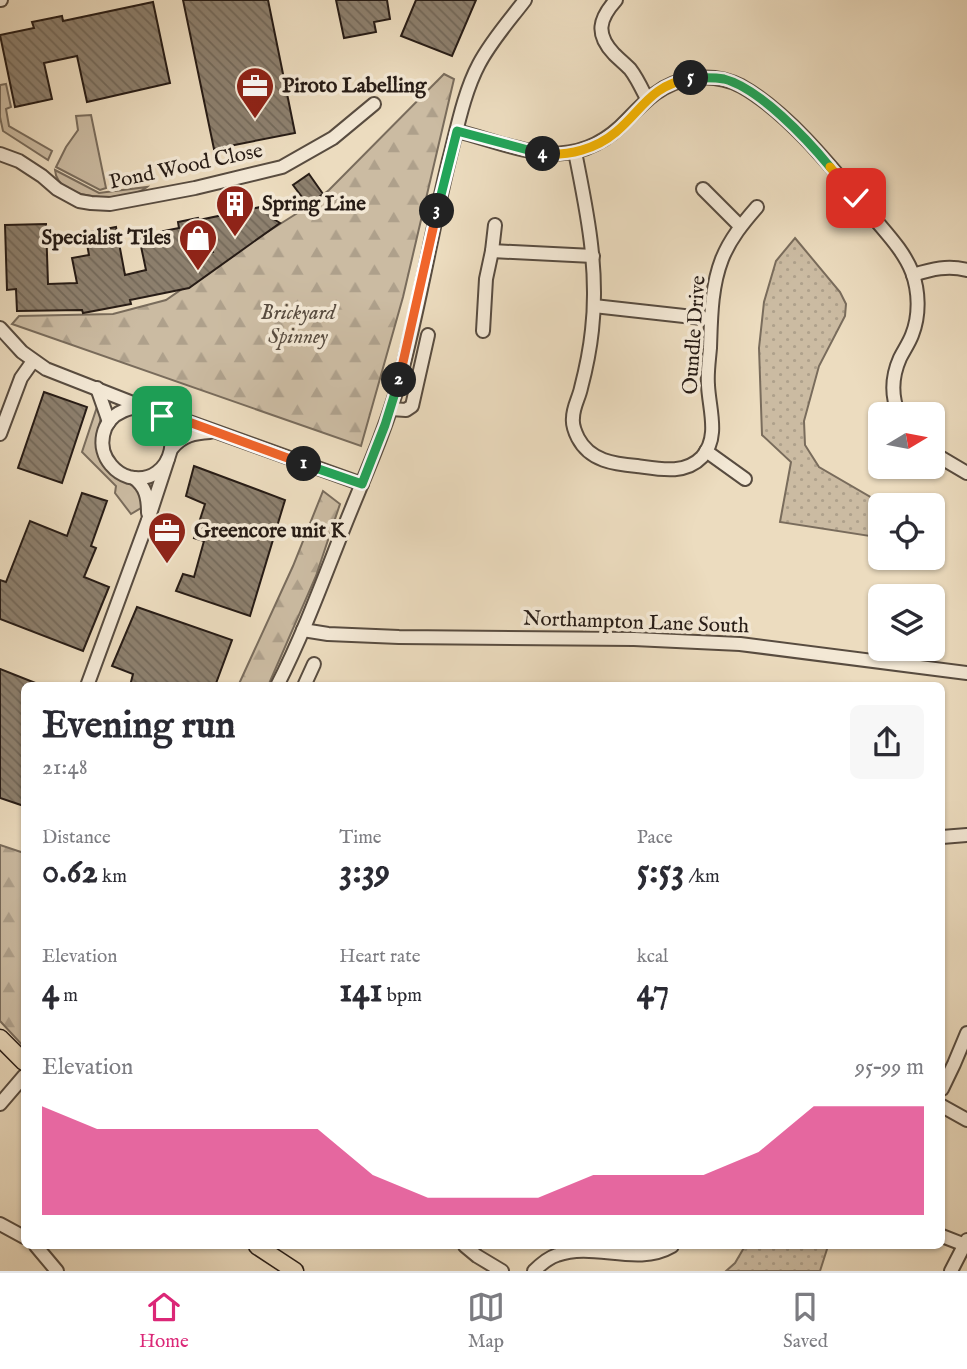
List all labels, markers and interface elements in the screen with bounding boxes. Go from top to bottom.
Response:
pin: 5 [674,60,708,96]
office icon: Piroto Labelling [234,65,276,120]
text: 5 [687,65,694,89]
place label: Piroto Labelling [282,73,427,100]
pin: 4 [526,136,560,172]
street label: Pond Wood Close [107,137,266,196]
text: 4 [538,141,547,165]
pin [826,168,886,228]
icon: check [837,179,875,217]
building icon: Spring Line [214,183,256,238]
place label: Spring Line [262,191,366,218]
pin: 3 [420,194,454,228]
text: 3 [433,198,440,222]
shop icon: Specialist Tiles [177,217,219,272]
place label: Specialist Tiles [41,225,171,252]
street label: Oundle Drive [677,274,713,396]
park label: Brickyard Spinney [261,300,338,351]
pin: 2 [382,362,416,398]
text: 2 [394,367,403,391]
pin [132,386,192,446]
icon: arrive [143,397,181,435]
north arrow [868,402,945,480]
map controls [868,402,945,661]
pin: 1 [286,447,322,482]
text: 1 [300,451,307,475]
button: locate [868,493,945,570]
office icon: Greencore unit K [146,510,188,565]
place label: Greencore unit K [194,518,347,545]
button: layers [868,584,945,661]
street label: Northampton Lane South [522,606,750,640]
text: Evening run [42,703,236,751]
button: share [850,705,924,779]
text: 21:48 [42,753,88,782]
text: Distance [42,826,111,850]
text: Time [339,826,382,850]
text: Pace [637,826,673,850]
text: 0.62 [42,850,98,895]
text: 3:39 [339,850,390,895]
text: 5:53 [637,850,684,895]
text: km [98,865,127,889]
text: /km [684,865,720,889]
text: Elevation [42,945,117,969]
text: Heart rate [339,945,420,969]
text: kcal [637,945,668,969]
text: 4 [42,969,59,1014]
text: 141 [339,969,383,1014]
text: 47 [637,969,669,1014]
text: m [59,984,78,1008]
text: bpm [383,984,422,1008]
text: Elevation [42,1053,133,1082]
text: 95–99 m [855,1053,924,1082]
tab: Home [139,1288,189,1354]
tab: Map [467,1288,505,1354]
tab: Saved [783,1288,828,1354]

